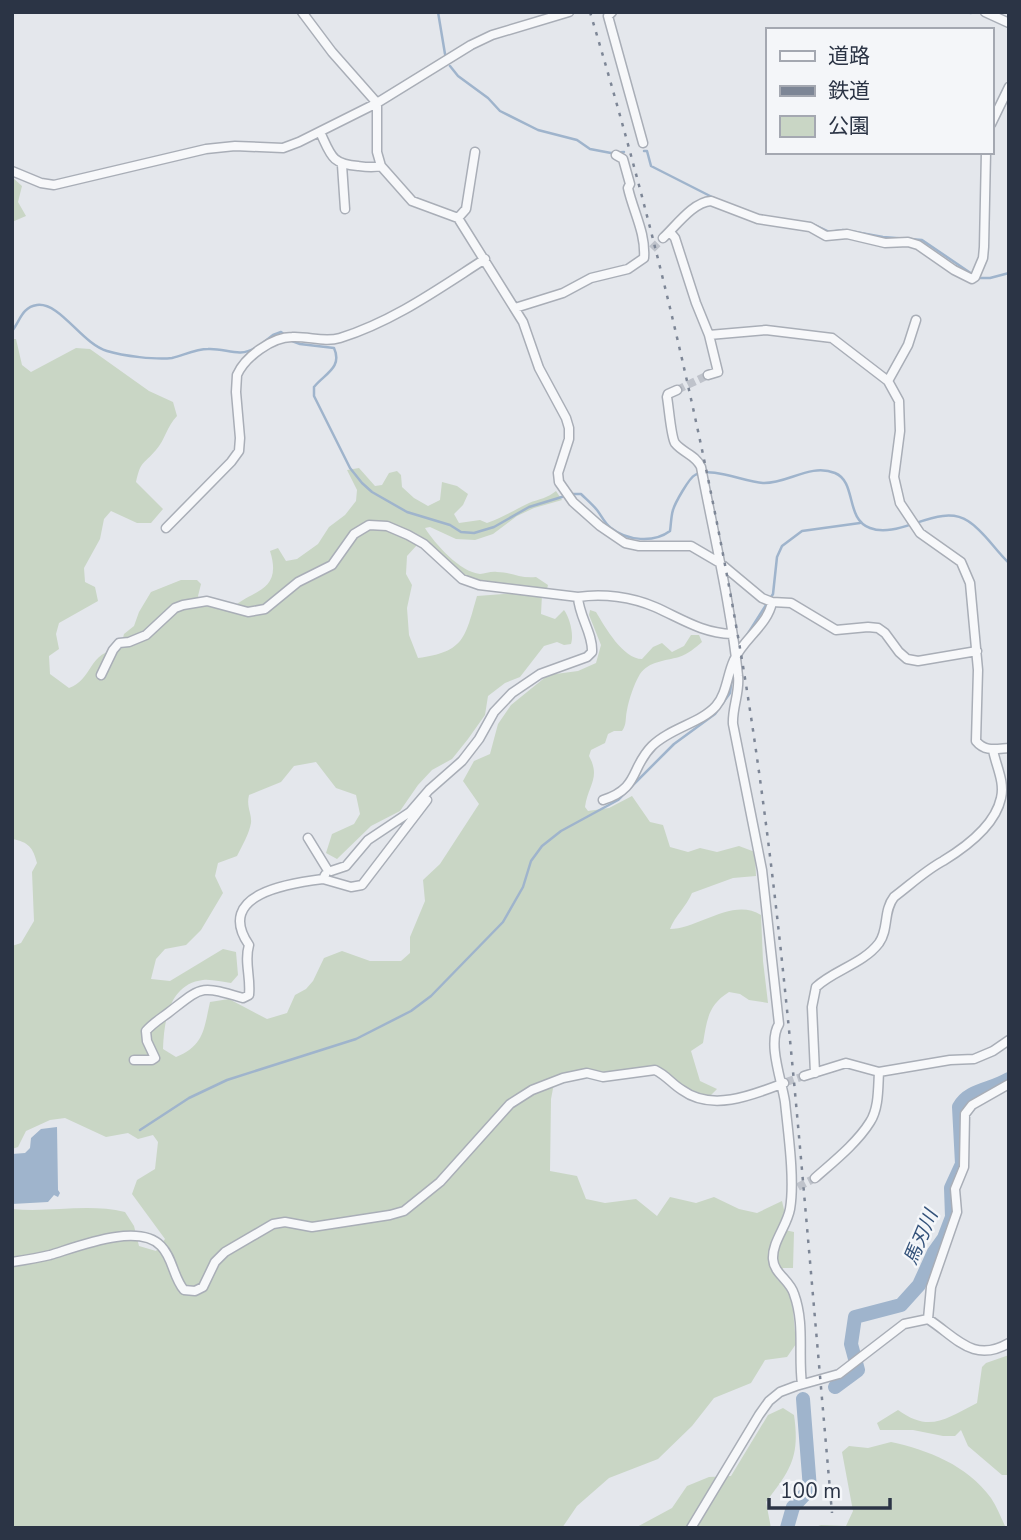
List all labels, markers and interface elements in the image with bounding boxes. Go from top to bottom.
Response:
legend [766,28,993,154]
text: 道路 [828,42,870,70]
text: 鉄道 [828,77,870,105]
text: 公園 [828,112,870,140]
water label: 馬刃川 [898,1204,945,1269]
scale bar [769,1466,890,1510]
text: 100 m [780,1477,841,1505]

